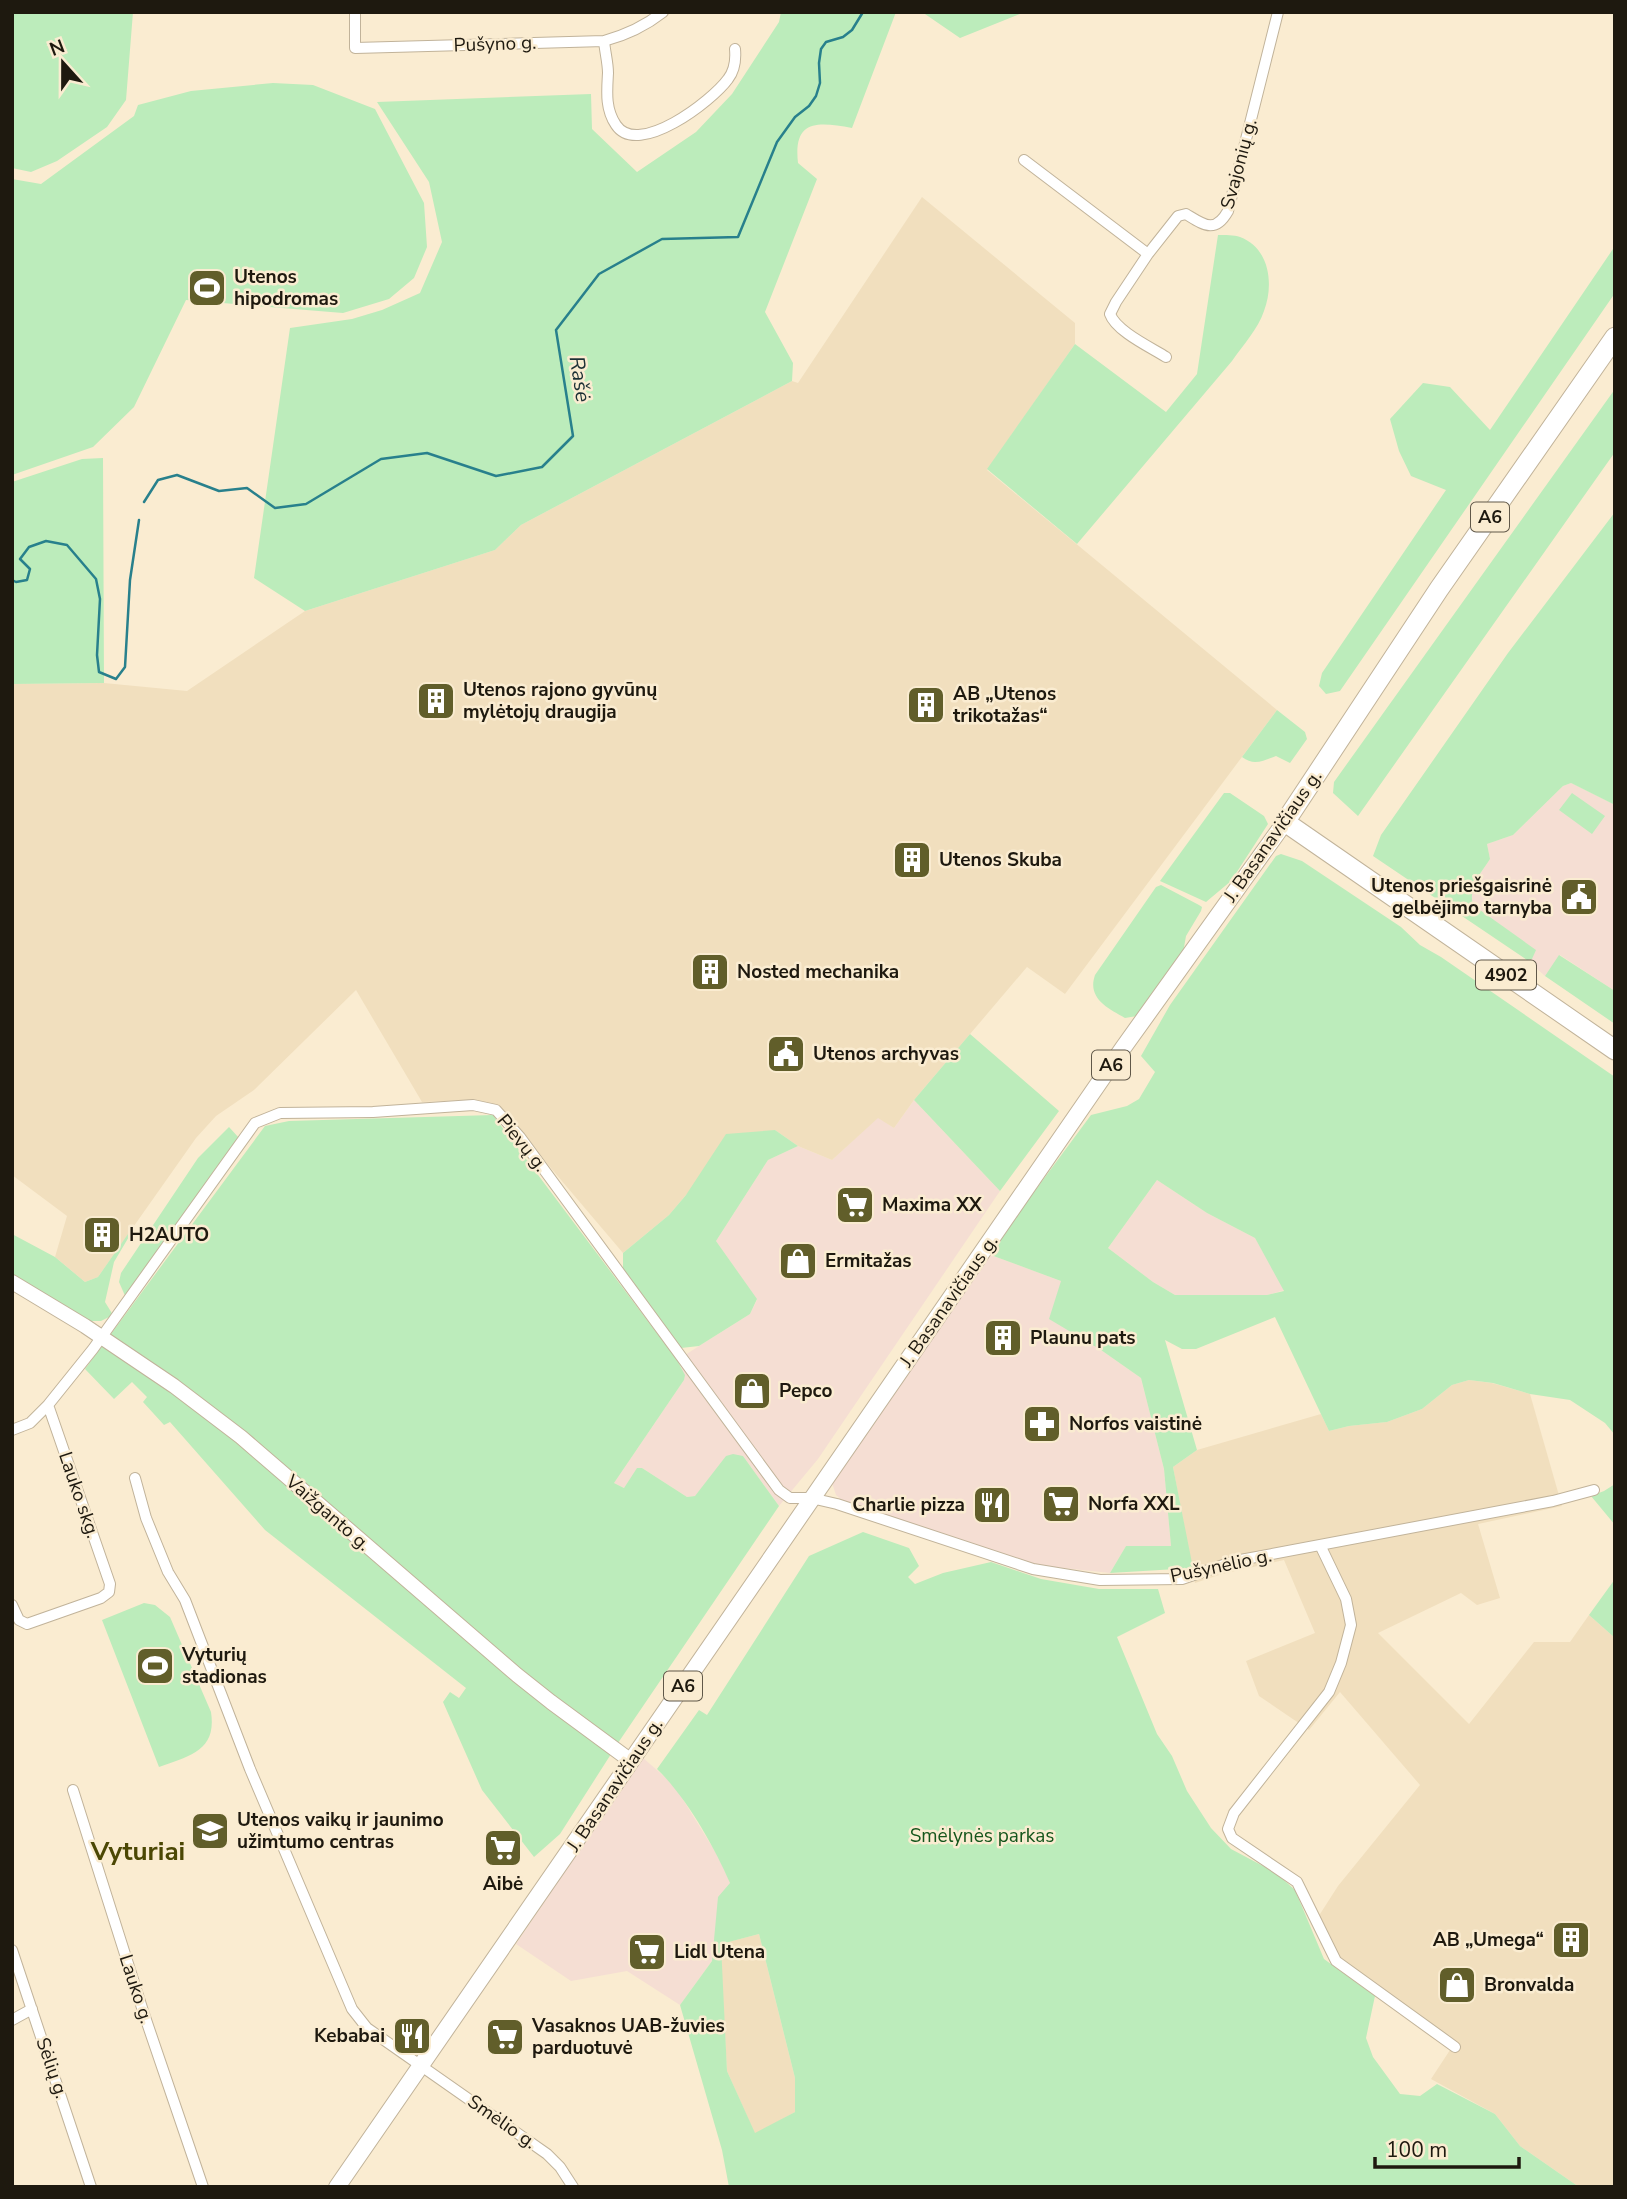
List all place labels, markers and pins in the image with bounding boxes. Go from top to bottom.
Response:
place label: Utenos hipodromas [234,264,338,312]
sports icon: Utenos hipodromas [186,267,228,309]
place label: Utenos rajono gyvūnų mylėtojų draugija [463,677,657,725]
building icon: Utenos rajono gyvūnų mylėtojų draugija [415,680,457,722]
place label: AB „Utenos trikotažas“ [953,681,1056,729]
building icon: AB „Utenos trikotažas“ [905,684,947,726]
building icon: Utenos Skuba [891,839,933,881]
place label: Utenos Skuba [939,847,1062,873]
place label: Utenos priešgaisrinė gelbėjimo tarnyba [1371,873,1552,921]
public building icon: Utenos priešgaisrinė gelbėjimo tarnyba [1558,876,1600,918]
building icon: Nosted mechanika [689,951,731,993]
place label: Nosted mechanika [737,959,899,985]
public building icon: Utenos archyvas [765,1033,807,1075]
place label: Utenos archyvas [813,1041,959,1067]
supermarket icon: Maxima XX [834,1184,876,1226]
place label: Maxima XX [882,1192,982,1218]
building icon: H2AUTO [81,1214,123,1256]
place label: H2AUTO [129,1222,209,1248]
shop icon: Ermitažas [777,1240,819,1282]
place label: Ermitažas [825,1248,912,1274]
building icon: Plaunu pats [982,1317,1024,1359]
place label: Plaunu pats [1030,1325,1135,1351]
shop icon: Pepco [731,1370,773,1412]
place label: Pepco [779,1378,832,1404]
pharmacy icon: Norfos vaistinė [1021,1403,1063,1445]
place label: Norfos vaistinė [1069,1411,1202,1437]
supermarket icon: Norfa XXL [1040,1483,1082,1525]
restaurant icon: Charlie pizza [971,1484,1013,1526]
place label: Norfa XXL [1088,1491,1180,1517]
place label: Charlie pizza [852,1492,965,1518]
place label: Vyturių stadionas [181,1642,267,1690]
sports icon: Vyturių stadionas [134,1645,176,1687]
place label: Utenos vaikų ir jaunimo užimtumo centras [237,1807,444,1855]
school or university icon: Utenos vaikų ir jaunimo užimtumo centras [189,1810,231,1852]
supermarket icon: Aibė [482,1827,524,1869]
place label: Aibė [483,1871,523,1897]
building icon: AB „Umega“ [1550,1919,1592,1961]
place label: AB „Umega“ [1433,1927,1544,1953]
supermarket icon: Lidl Utena [626,1931,668,1973]
place label: Lidl Utena [674,1939,765,1965]
shop icon: Bronvalda [1436,1964,1478,2006]
place label: Bronvalda [1484,1972,1574,1998]
place label: Vasaknos UAB-žuvies parduotuvė [531,2013,725,2061]
restaurant icon: Kebabai [391,2015,433,2057]
supermarket icon: Vasaknos UAB-žuvies parduotuvė [484,2016,526,2058]
place label: Kebabai [314,2023,385,2049]

